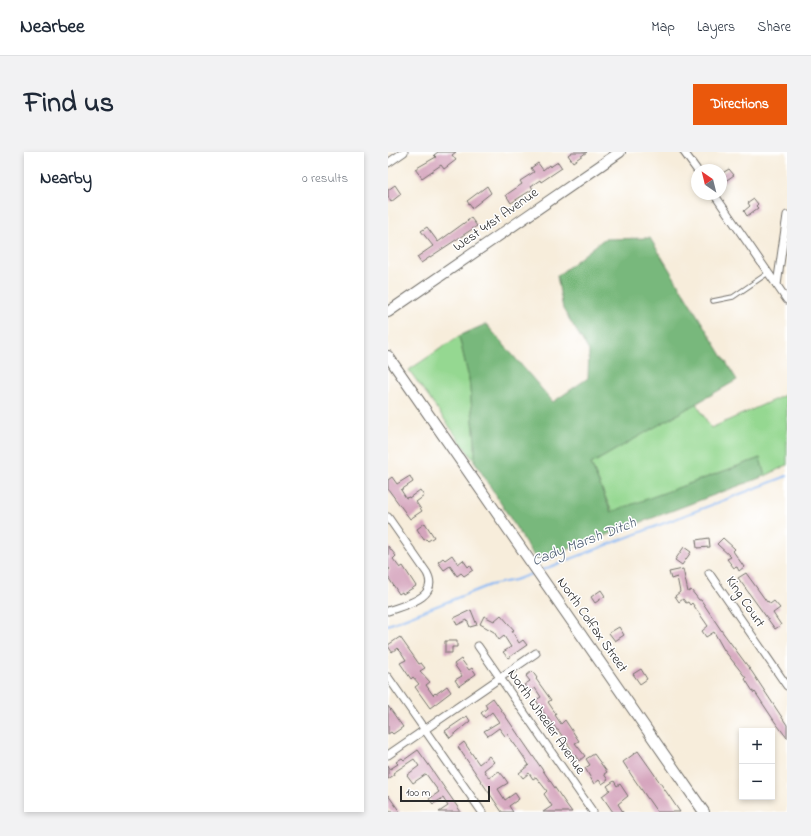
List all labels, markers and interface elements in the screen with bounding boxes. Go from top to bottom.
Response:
text: Nearbee [20,14,85,41]
text: Map [651,17,675,38]
text: Layers [697,17,735,38]
text: Share [757,17,791,38]
text: Find us [24,84,114,125]
button: Directions [693,84,787,125]
north arrow [691,164,727,200]
text: Nearby [40,166,92,191]
text: 0 results [302,169,348,188]
street label: West 41st Avenue [449,182,544,257]
water label: Cady Marsh Ditch [529,512,640,573]
street label: King Court [719,572,770,633]
street label: North Colfax Street [551,573,633,677]
street label: North Wheeler Avenue [502,665,591,780]
map controls [739,728,775,800]
button: + [739,728,775,764]
button: − [739,764,775,800]
scale bar [400,784,490,803]
text: 100 m [406,785,430,801]

